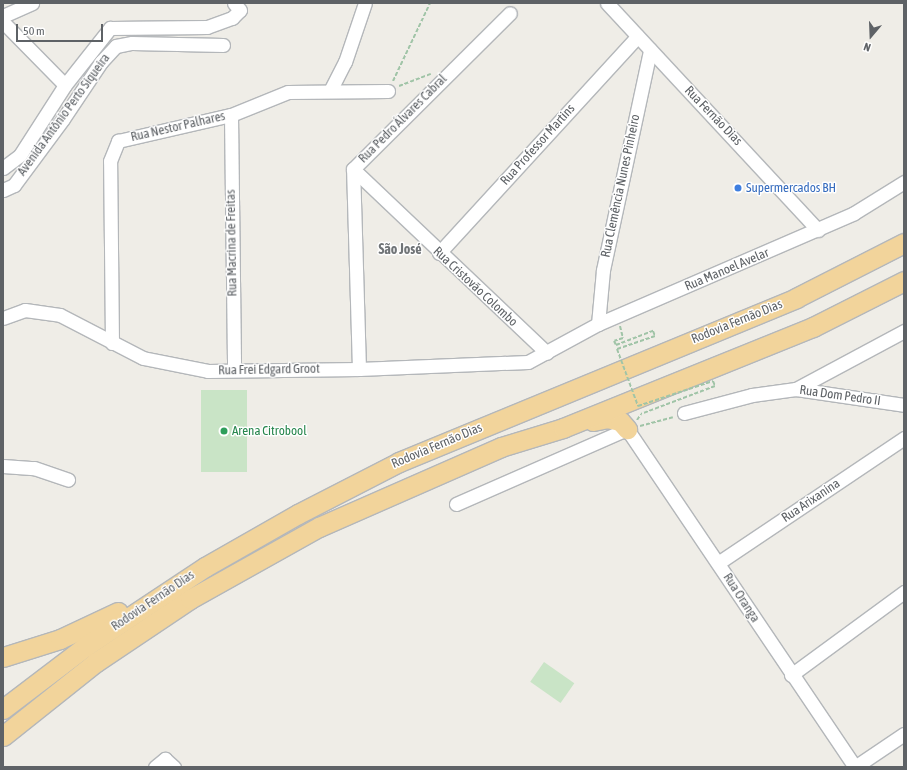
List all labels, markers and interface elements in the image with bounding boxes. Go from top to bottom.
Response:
scale bar [18,16,105,42]
north arrow [851,16,891,56]
text: 50 m [23,24,45,38]
text: N [862,41,872,54]
street label: Avenida Antônio Perto Siqueira [14,51,114,179]
street label: Rua Pedro Álvares Cabral [355,71,451,167]
street label: Rua Fernão Dias [681,83,745,149]
street label: Rua Professor Martins [498,101,578,189]
street label: Rua Nestor Palhares [129,109,227,145]
street label: Rua Clemência Nunes Pinheiro [598,113,644,259]
place label: Supermercados BH [746,180,836,196]
marker: Supermercados BH [733,183,743,193]
street label: Rua Macrina de Freitas [223,189,241,297]
district label: São José [378,241,422,257]
street label: Rua Cristovão Colombo [430,244,520,330]
street label: Rua Manoel Avelar [683,245,771,295]
street label: Rodovia Fernão Dias [689,297,785,347]
street label: Rua Frei Edgard Groot [218,361,320,379]
street label: Rua Dom Pedro II [798,383,882,409]
street label: Rodovia Fernão Dias [389,420,485,472]
place label: Arena Citrobool [232,423,307,439]
marker: Arena Citrobool [219,426,229,436]
street label: Rua Arixanina [779,476,843,526]
street label: Rodovia Fernão Dias [109,567,197,635]
street label: Rua Oranga [719,570,763,626]

